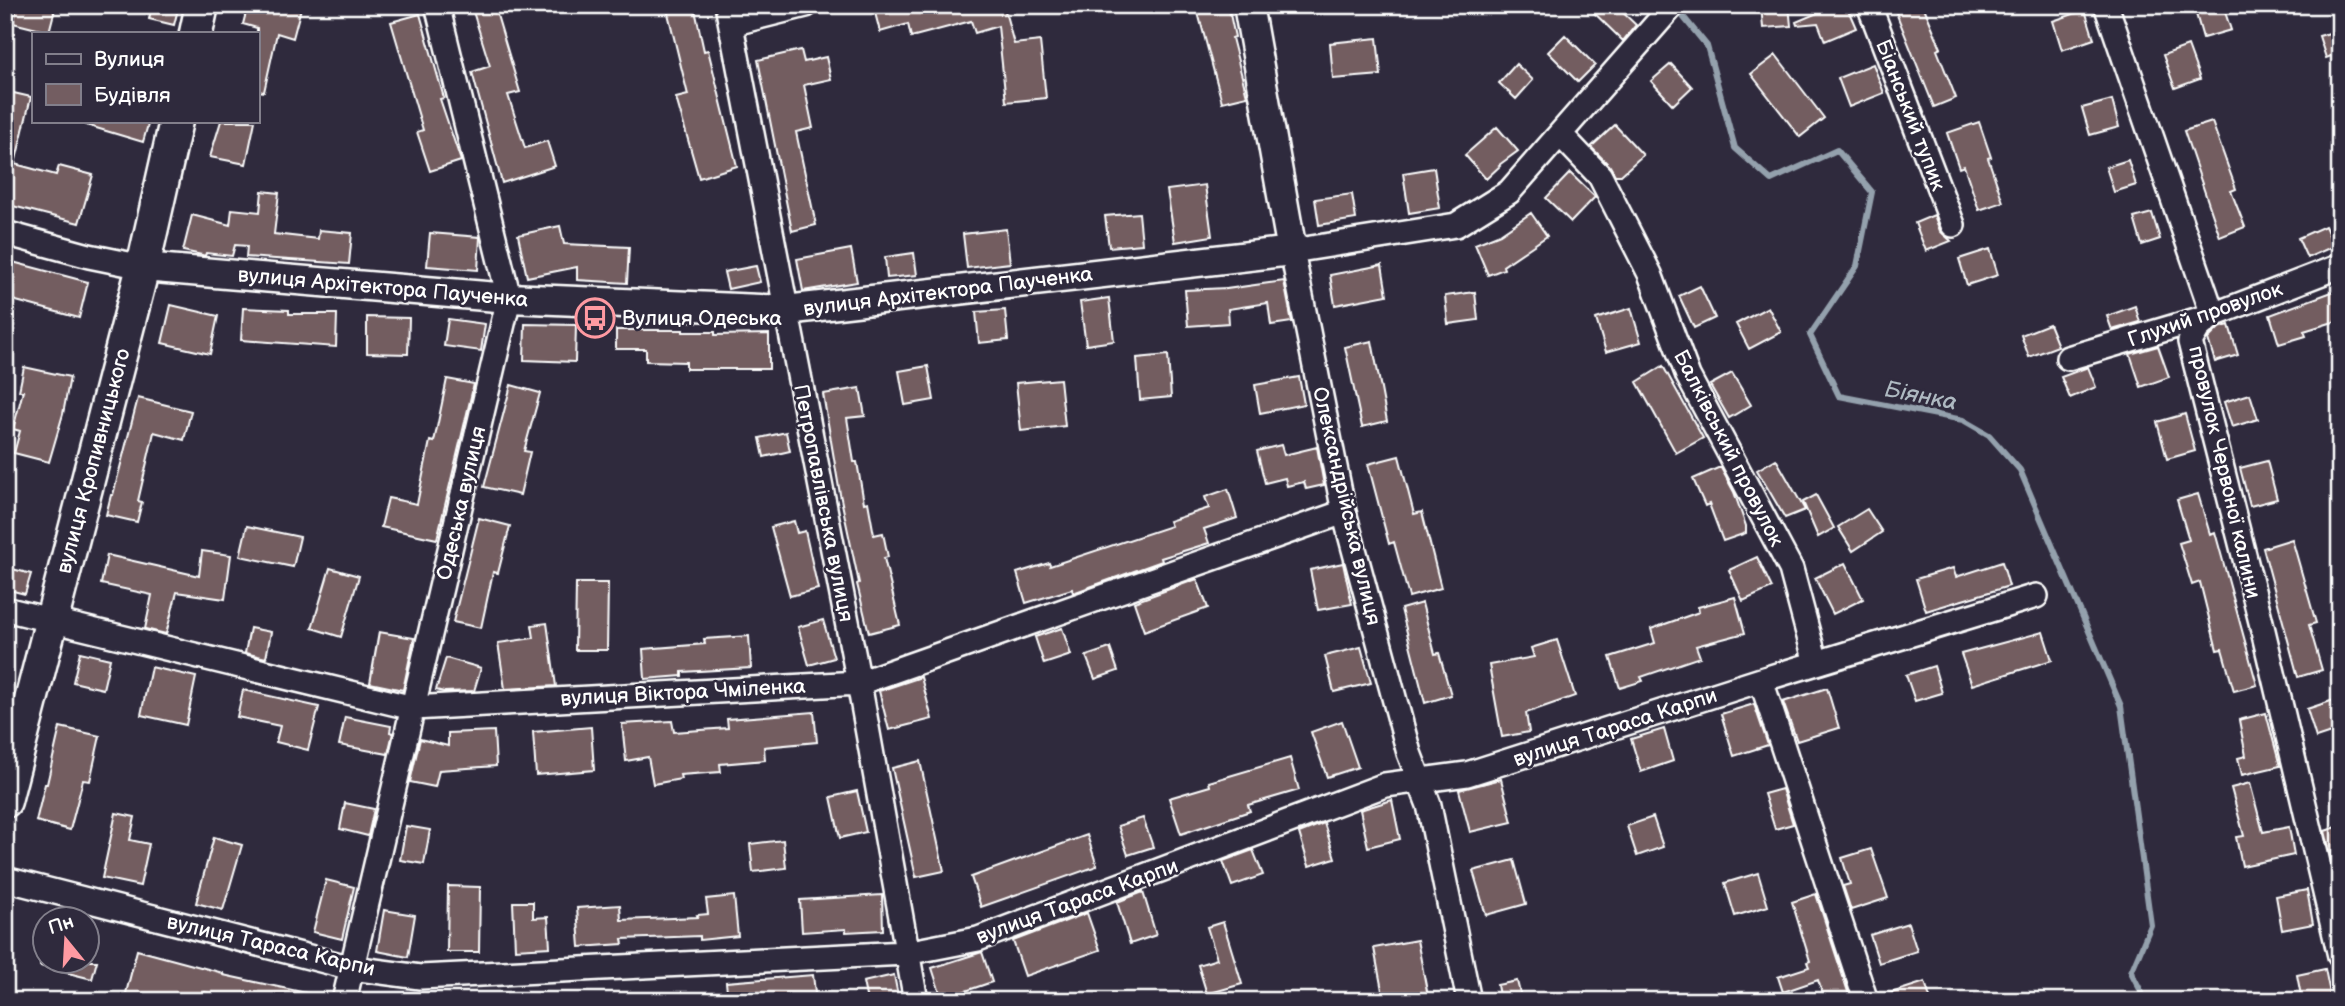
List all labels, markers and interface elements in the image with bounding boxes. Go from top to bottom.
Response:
legend [32,32,259,122]
street label: Біанський тупик [1870,36,1951,194]
text: Вулиця [94,47,165,72]
text: Будівля [94,83,171,108]
street label: вулиця Архітектора Паученка [802,261,1095,322]
street label: вулиця Архітектора Паученка [237,262,530,313]
street label: Глухий провулок [2125,276,2286,353]
bus stop icon: Вулиця Одеська [574,297,616,339]
place label: Вулиця Одеська [622,306,782,331]
street label: провулок Червоної калини [2183,343,2266,601]
street label: вулиця Кропивницького [51,346,136,576]
street label: Балківський провулок [1668,346,1789,551]
water label: Біянка [1882,375,1959,417]
street label: Петропавлівська вулиця [788,382,859,624]
street label: Олександрійська вулиця [1307,384,1386,628]
street label: Одеська вулиця [432,424,491,583]
street label: вулиця Віктора Чміленка [560,674,807,711]
street label: вулиця Тараса Карпи [1510,683,1720,772]
street label: вулиця Тараса Карпи [973,853,1182,950]
north arrow [32,904,102,974]
street label: вулиця Тараса Карпи [164,909,377,982]
text: Пн [46,910,77,940]

